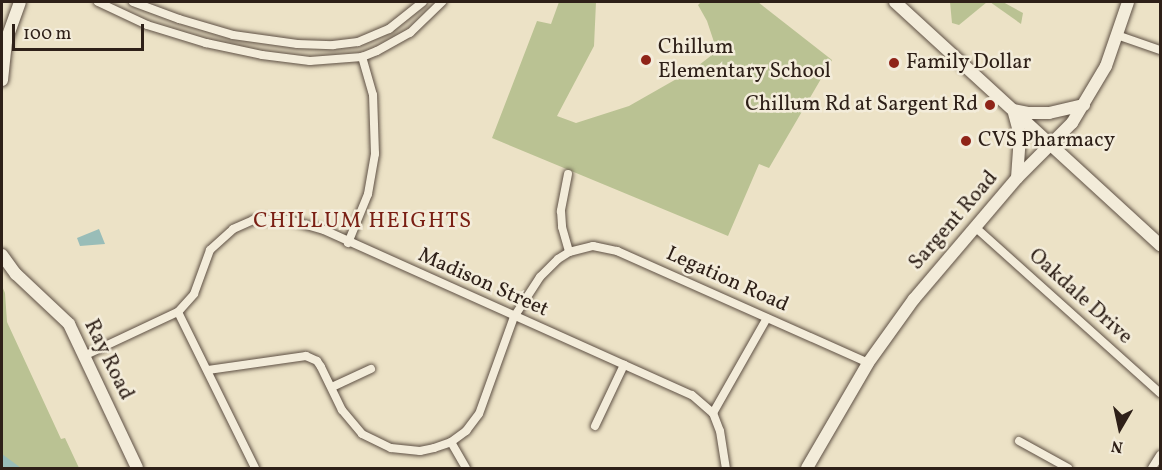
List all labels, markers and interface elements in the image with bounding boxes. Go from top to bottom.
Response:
scale bar [15,12,147,50]
text: 100 m [23,22,72,47]
place label: Chillum Elementary School [658,35,832,85]
place label: Family Dollar [906,50,1032,76]
marker: Chillum Elementary School [639,53,653,67]
marker: Family Dollar [887,56,901,70]
place label: Chillum Rd at Sargent Rd [745,92,978,118]
marker: Chillum Rd at Sargent Rd [983,98,997,112]
place label: CVS Pharmacy [978,128,1115,154]
marker: CVS Pharmacy [959,134,973,148]
street label: Sargent Road [904,166,1004,276]
district label: CHILLUM HEIGHTS [253,209,473,235]
street label: Legation Road [662,242,792,318]
street label: Madison Street [414,243,552,323]
street label: Oakdale Drive [1023,244,1137,350]
street label: Ray Road [78,315,138,405]
north arrow [1090,398,1150,458]
text: N [1110,434,1125,458]

